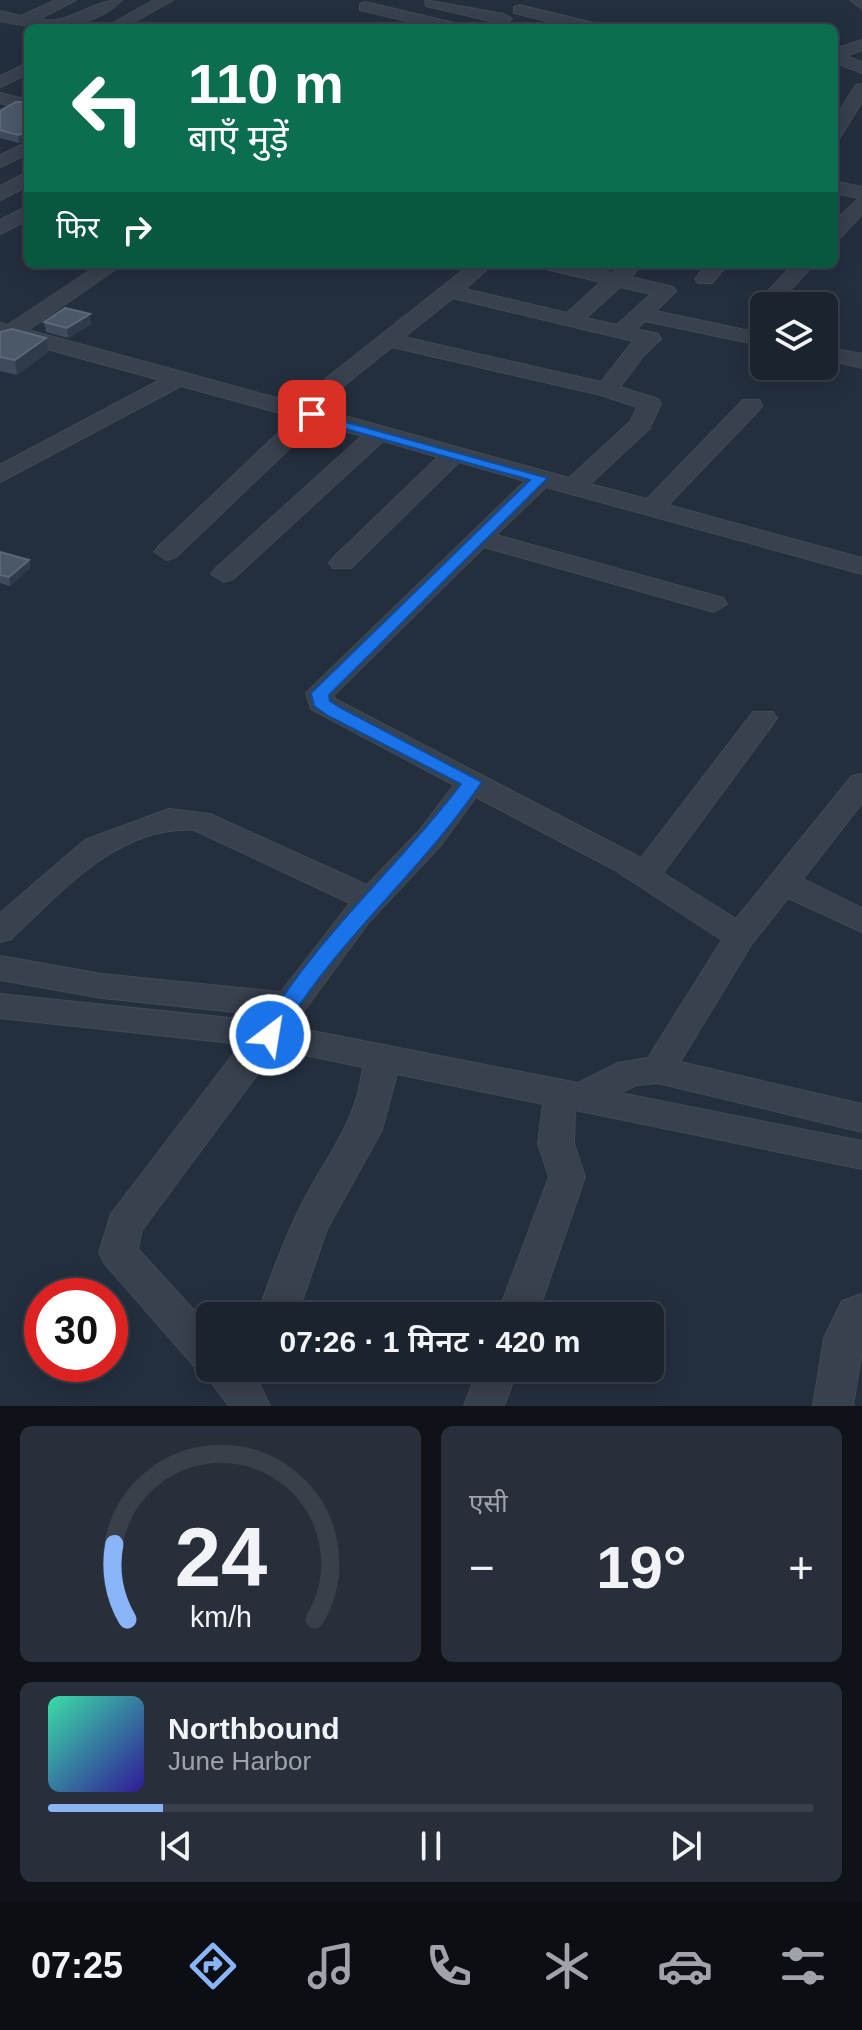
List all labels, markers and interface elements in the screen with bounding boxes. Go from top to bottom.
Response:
text: 110 m [188,52,344,115]
icon: left [56,56,160,160]
text: बाएँ मुड़ें [188,118,289,159]
icon: right [115,208,159,252]
text: फिर [56,211,99,244]
map controls [750,292,838,380]
button: layers [750,292,838,380]
pin [278,380,346,448]
icon: arrive [290,392,334,436]
position arrow [228,993,312,1077]
speed limit sign: 30 [24,1278,128,1382]
text: 07:26 · 1 मिनट · 420 m [279,1325,581,1358]
text: एसी [469,1488,508,1518]
text: 24 [174,1511,267,1604]
text: 19° [596,1534,687,1601]
text: − [469,1543,495,1592]
text: + [788,1543,814,1592]
text: km/h [190,1601,251,1633]
text: Northbound [168,1712,340,1745]
text: June Harbor [168,1746,311,1776]
icon: previous [154,1824,198,1868]
icon: pause [409,1824,453,1868]
icon: next [664,1824,708,1868]
icon: directions [185,1938,241,1994]
icon: music [303,1938,359,1994]
icon: phone [421,1938,477,1994]
icon: climate [539,1938,595,1994]
icon: car [657,1938,713,1994]
icon: filters [775,1938,831,1994]
text: 07:25 [31,1945,123,1986]

